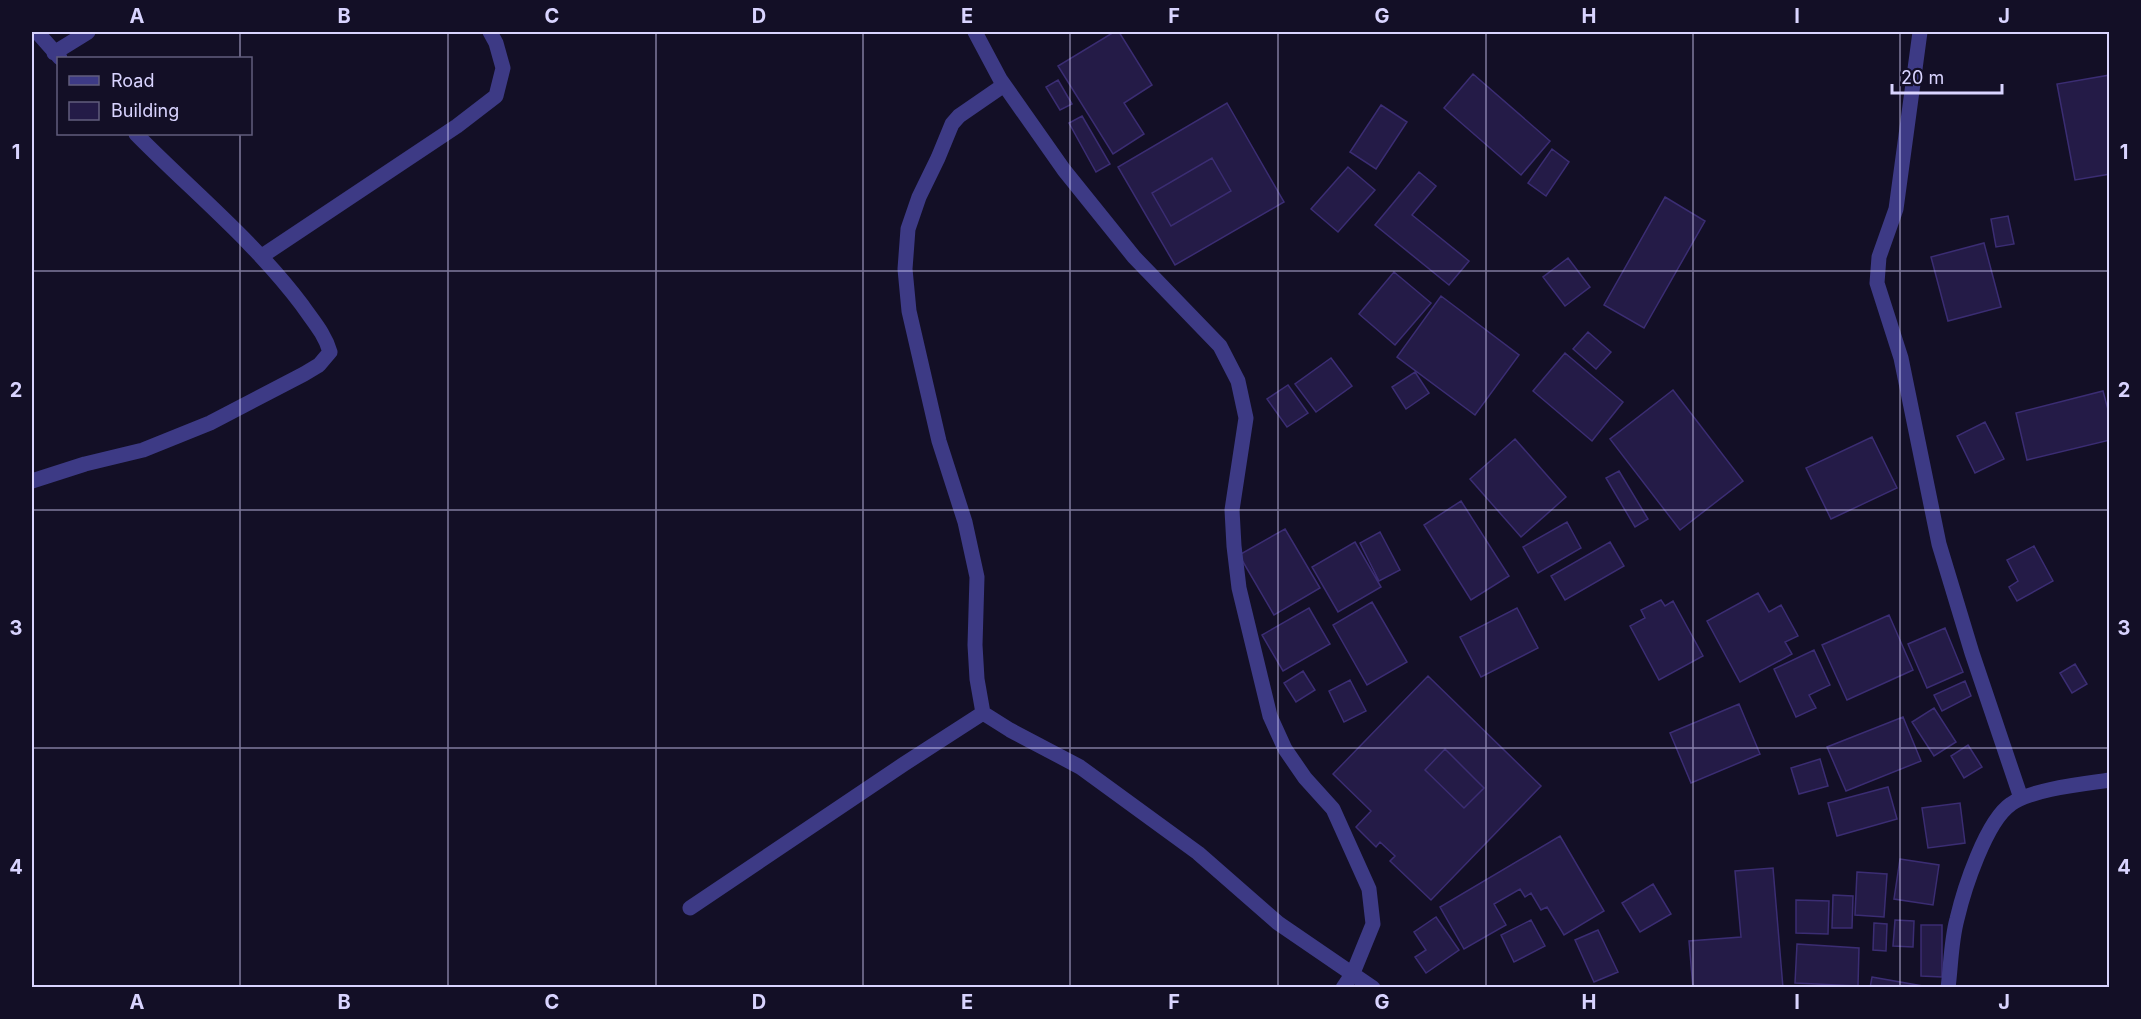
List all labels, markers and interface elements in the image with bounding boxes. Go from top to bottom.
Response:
text: A [130,4,145,28]
text: B [337,4,351,28]
text: C [545,4,559,28]
text: D [752,4,766,28]
text: E [961,4,973,28]
text: F [1168,4,1180,28]
text: G [1374,4,1390,28]
text: H [1582,4,1596,28]
text: I [1794,4,1800,28]
text: J [1998,4,2010,28]
legend [57,57,252,135]
scale bar [1892,57,2002,95]
text: 20 m [1901,67,1944,88]
text: Road [111,70,154,91]
text: Building [111,100,179,121]
text: 1 [12,140,20,164]
text: 1 [2120,140,2128,164]
text: 2 [10,378,22,402]
text: 2 [2118,378,2130,402]
text: 3 [10,616,22,640]
text: 3 [2118,616,2130,640]
text: 4 [9,855,23,879]
text: 4 [2117,855,2131,879]
text: A [130,990,145,1014]
text: B [337,990,351,1014]
text: C [545,990,559,1014]
text: D [752,990,766,1014]
text: E [961,990,973,1014]
text: F [1168,990,1180,1014]
text: G [1374,990,1390,1014]
text: H [1582,990,1596,1014]
text: I [1794,990,1800,1014]
text: J [1998,990,2010,1014]

